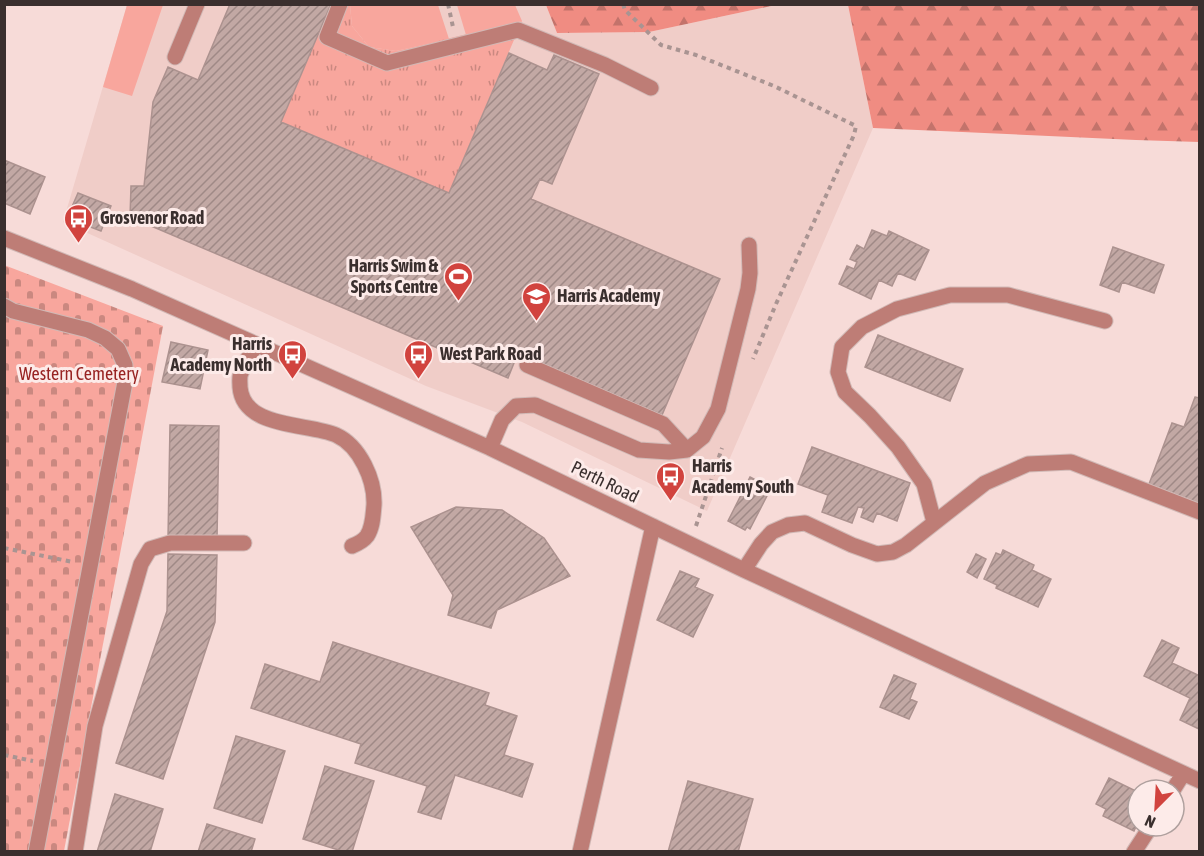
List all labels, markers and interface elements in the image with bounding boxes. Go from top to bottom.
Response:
bus stop icon: Grosvenor Road [63,202,95,244]
place label: Grosvenor Road [100,207,204,228]
place label: Harris Swim & Sports Centre [349,255,439,297]
sports icon: Harris Swim & Sports Centre [443,260,475,302]
school or university icon: Harris Academy [520,280,552,322]
place label: Harris Academy [557,285,661,306]
place label: Harris Academy North [169,333,273,375]
bus stop icon: Harris Academy North [277,338,309,380]
bus stop icon: West Park Road [403,338,435,380]
place label: West Park Road [439,343,542,364]
park label: Western Cemetery [19,363,139,384]
place label: Harris Academy South [691,455,794,497]
street label: Perth Road [568,456,642,507]
bus stop icon: Harris Academy South [655,460,687,502]
north arrow [1126,778,1186,838]
text: N [1142,812,1158,832]

